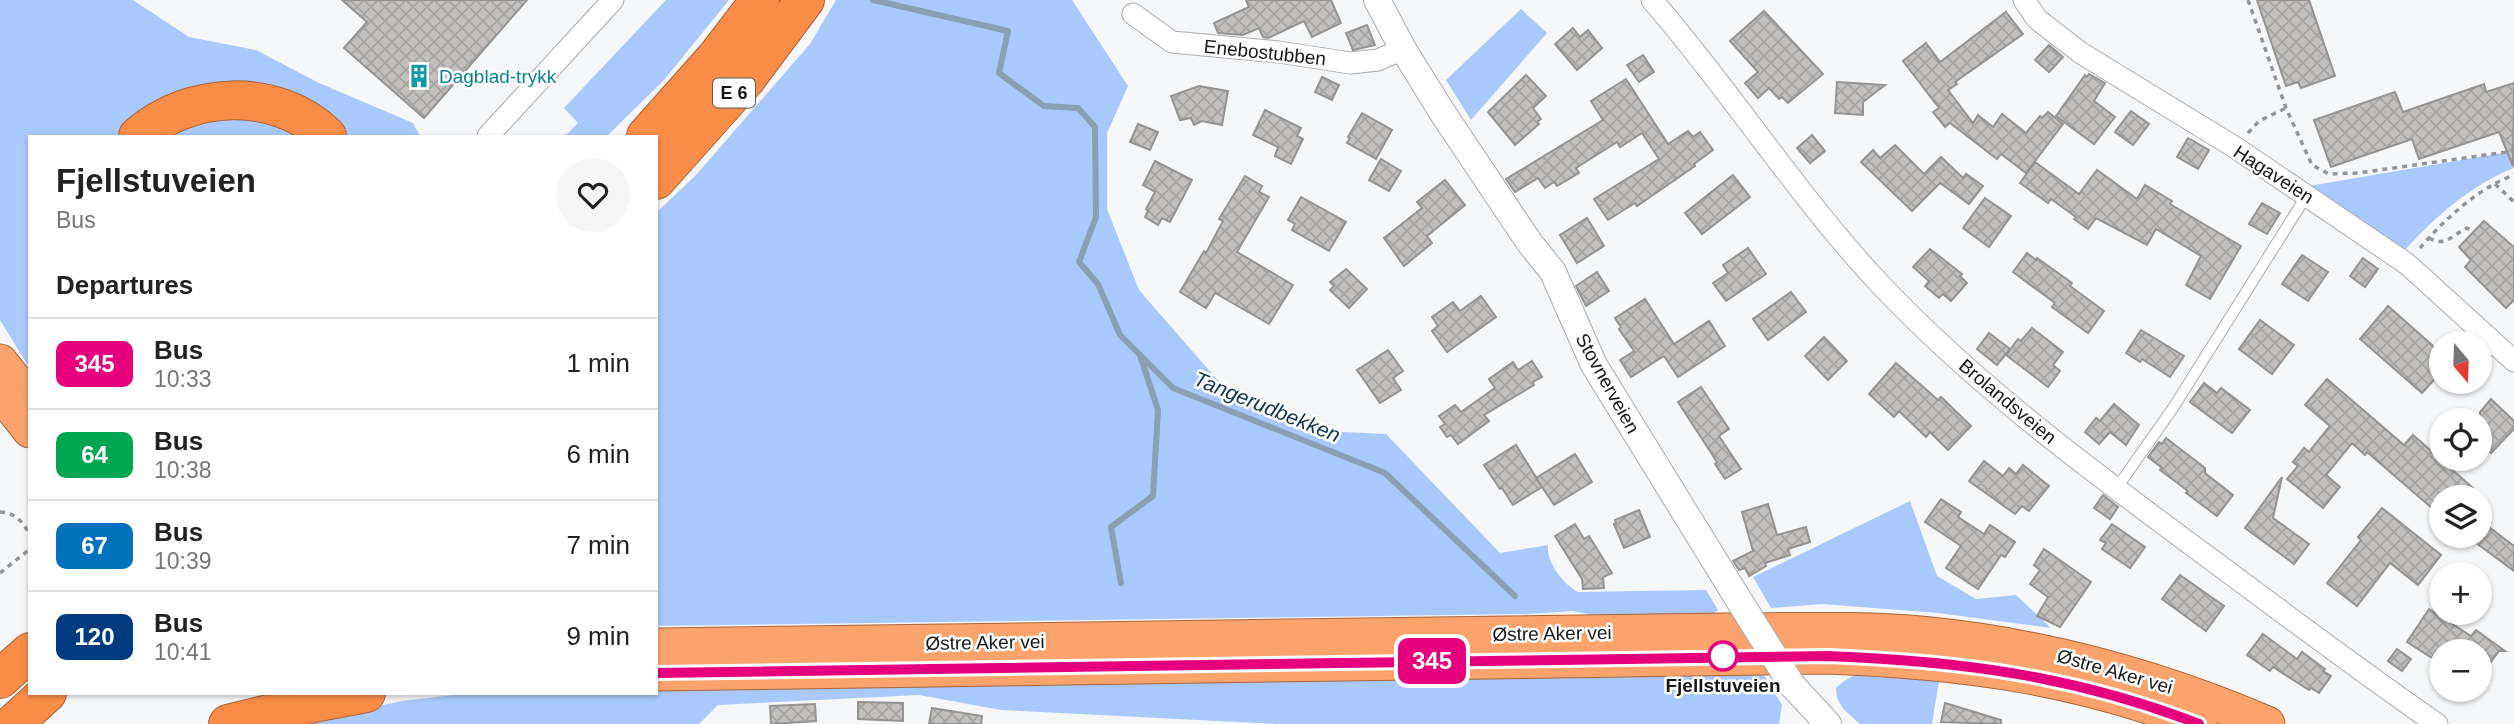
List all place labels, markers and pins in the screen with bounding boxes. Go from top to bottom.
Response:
building icon: Dagblad-trykk [405,62,433,90]
place label: Dagblad-trykk [439,66,557,87]
marker: Fjellstuveien [1708,641,1738,671]
place label: Fjellstuveien [1665,675,1781,696]

